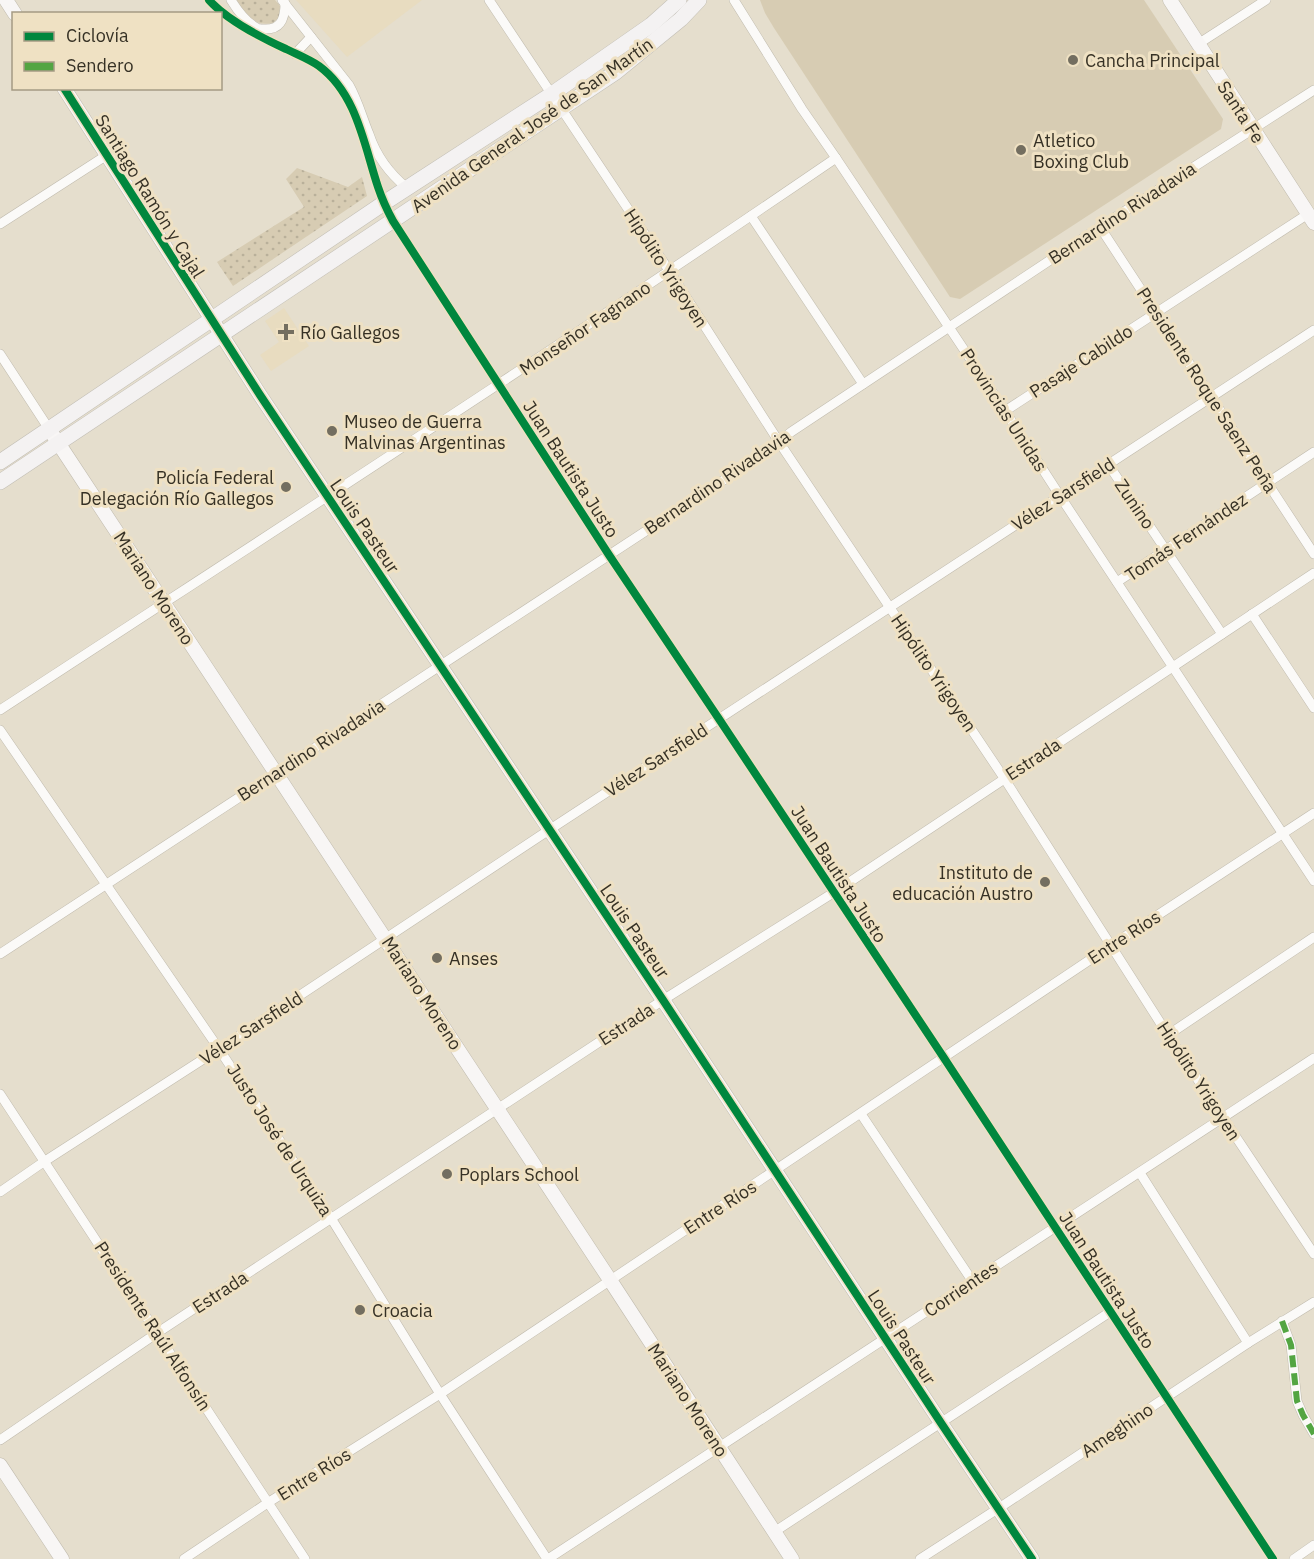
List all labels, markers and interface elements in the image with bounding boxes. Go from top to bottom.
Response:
legend [12,12,222,90]
text: Ciclovía [66,24,129,47]
street label: Avenida General José de San Martín [407,32,657,218]
place label: Cancha Principal [1085,49,1220,72]
marker: Cancha Principal [1066,53,1080,67]
text: Sendero [66,54,133,77]
street label: Santa Fe [1212,76,1270,148]
street label: Santiago Ramón y Cajal [90,110,210,282]
place label: Atletico Boxing Club [1033,129,1129,173]
marker: Atletico Boxing Club [1014,143,1028,157]
street label: Bernardino Rivadavia [1044,157,1200,269]
street label: Hipólito Yrigoyen [619,204,713,332]
street label: Monseñor Fagnano [515,276,655,380]
street label: Presidente Roque Saenz Peña [1132,283,1282,497]
street label: Pasaje Cabildo [1025,319,1137,403]
place label: Río Gallegos [300,321,400,344]
marker: Río Gallegos [277,323,295,341]
street label: Provincias Unidas [955,344,1053,476]
street label: Juan Bautista Justo [518,396,624,542]
place label: Museo de Guerra Malvinas Argentinas [344,410,506,454]
marker: Museo de Guerra Malvinas Argentinas [325,424,339,438]
street label: Bernardino Rivadavia [640,424,795,539]
street label: Vélez Sarsfield [1007,452,1119,536]
place label: Policía Federal Delegación Río Gallegos [80,466,274,510]
street label: Louis Pasteur [325,475,405,578]
street label: Zunino [1110,475,1160,533]
marker: Policía Federal Delegación Río Gallegos [279,480,293,494]
street label: Tomás Fernández [1121,488,1251,586]
street label: Mariano Moreno [109,527,199,649]
street label: Hipólito Yrigoyen [886,610,982,736]
street label: Bernardino Rivadavia [233,694,389,806]
street label: Vélez Sarsfield [600,718,712,802]
street label: Estrada [1001,732,1065,785]
street label: Juan Bautista Justo [786,801,892,947]
place label: Instituto de educación Austro [892,861,1033,905]
marker: Instituto de educación Austro [1038,875,1052,889]
street label: Louis Pasteur [595,880,675,983]
street label: Entre Ríos [1083,905,1165,969]
street label: Mariano Moreno [377,932,467,1054]
place label: Anses [449,947,498,970]
marker: Anses [430,951,444,965]
street label: Vélez Sarsfield [195,986,307,1070]
street label: Estrada [594,997,658,1050]
street label: Hipólito Yrigoyen [1152,1017,1246,1145]
street label: Justo José de Urquiza [222,1059,338,1221]
place label: Poplars School [459,1163,579,1186]
marker: Poplars School [440,1167,454,1181]
street label: Entre Ríos [679,1175,761,1239]
street label: Juan Bautista Justo [1054,1207,1160,1353]
street label: Presidente Raúl Alfonsín [90,1237,216,1415]
street label: Corrientes [920,1256,1002,1322]
street label: Estrada [188,1265,252,1318]
street label: Louis Pasteur [863,1285,941,1389]
place label: Croacia [372,1299,433,1322]
marker: Croacia [353,1303,367,1317]
street label: Mariano Moreno [643,1339,733,1461]
street label: Ameghino [1077,1398,1157,1462]
street label: Entre Ríos [273,1442,355,1506]

